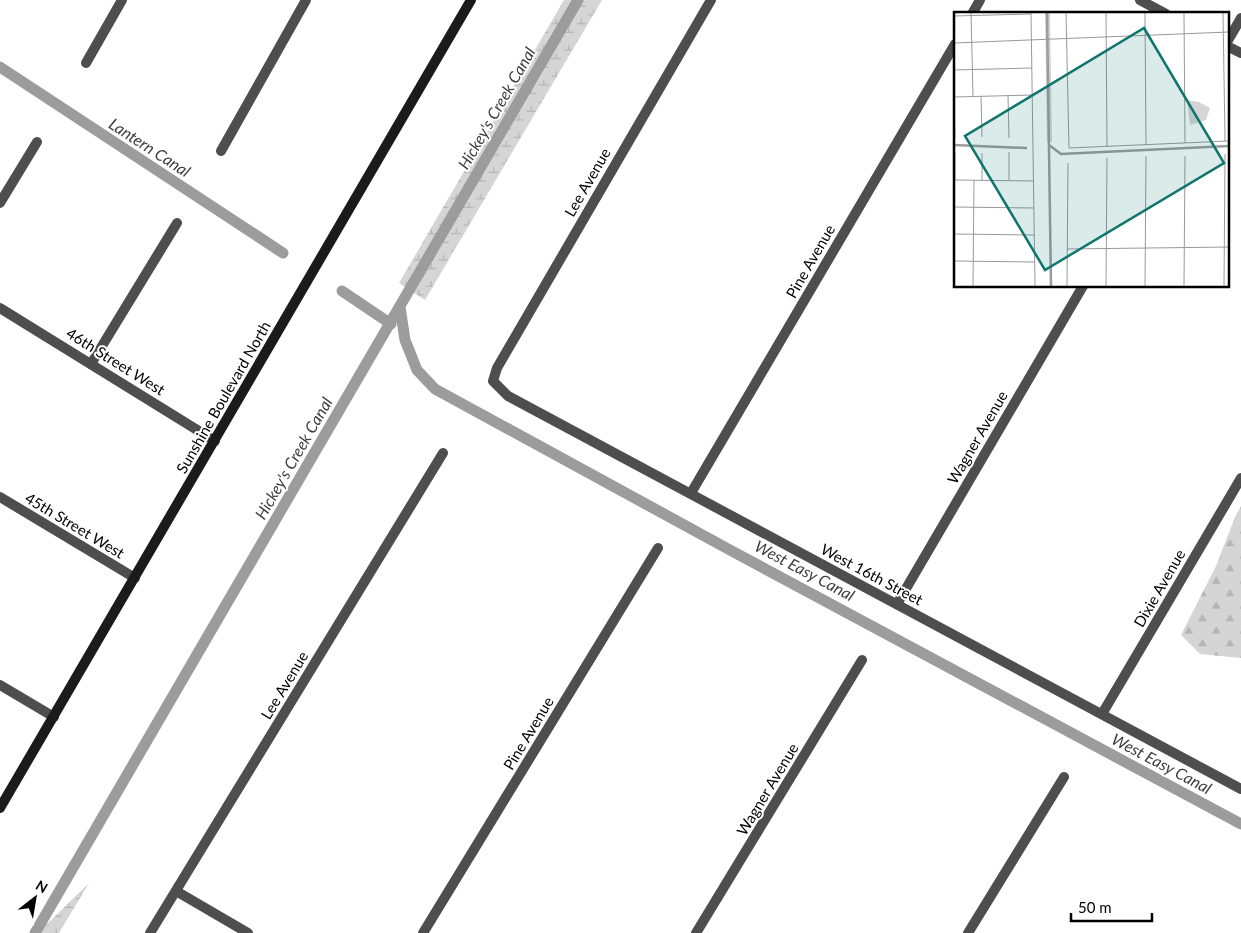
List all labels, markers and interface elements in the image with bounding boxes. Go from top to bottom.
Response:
inset map [954,12,1228,288]
water label: Hickey's Creek Canal [453,43,539,172]
water label: Lantern Canal [106,114,195,181]
street label: Lee Avenue [560,145,614,219]
street label: Pine Avenue [782,221,838,301]
street label: Sunshine Boulevard North [172,318,274,476]
street label: 46th Street West [63,324,169,399]
street label: Wagner Avenue [943,387,1011,487]
water label: Hickey's Creek Canal [250,393,336,522]
street label: 45th Street West [22,488,128,562]
water label: West Easy Canal [752,536,858,604]
street label: West 16th Street [818,540,927,609]
street label: Dixie Avenue [1129,546,1189,630]
street label: Lee Avenue [257,648,311,722]
street label: Pine Avenue [499,693,557,773]
water label: West Easy Canal [1109,729,1215,797]
street label: Wagner Avenue [732,740,802,838]
north arrow [10,873,60,923]
text: N [33,876,51,896]
scale bar [1071,890,1152,922]
text: 50 m [1078,898,1112,916]

